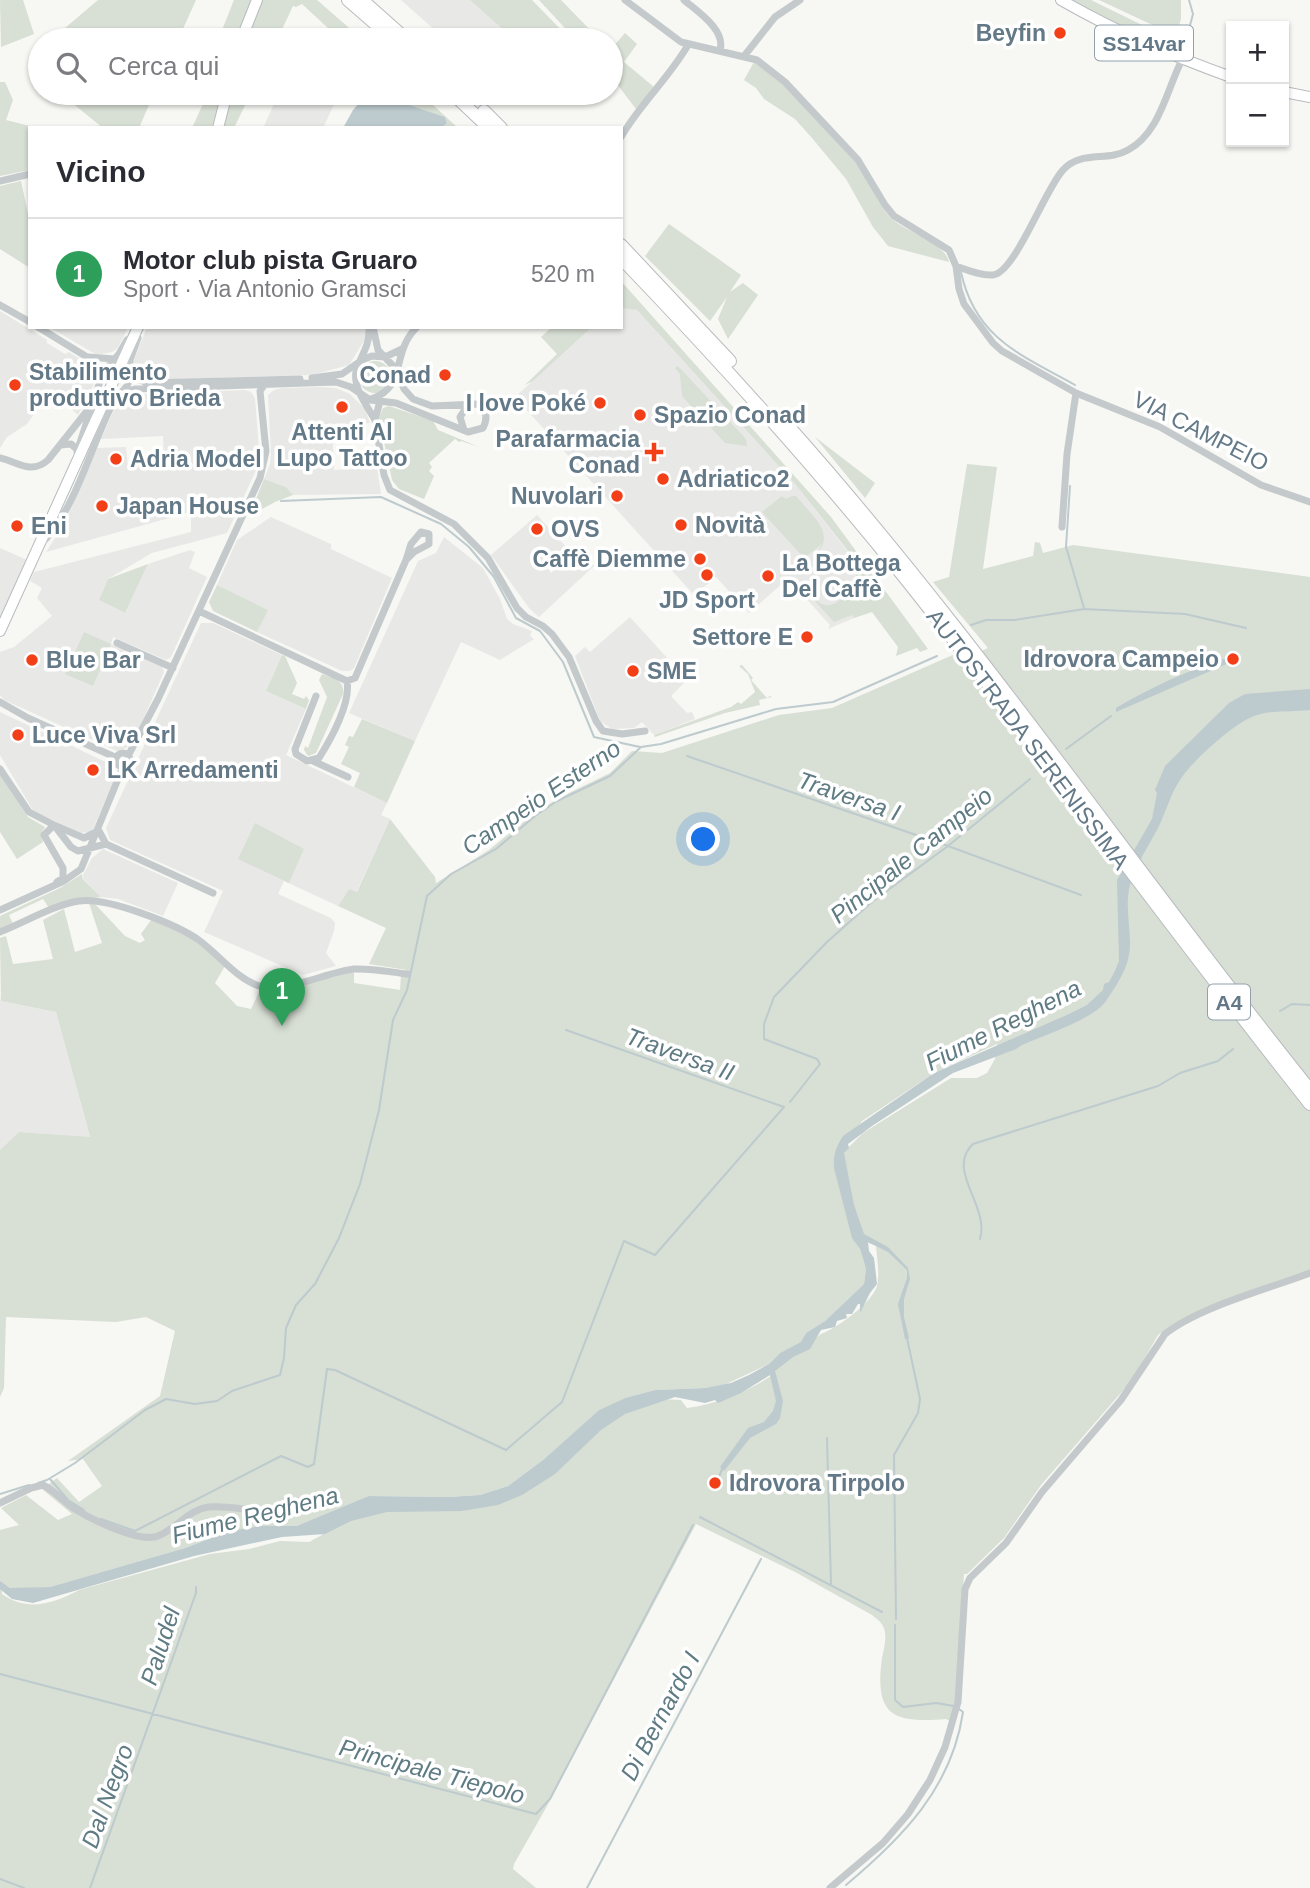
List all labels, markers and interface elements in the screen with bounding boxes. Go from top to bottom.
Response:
place label: Beyfin [976,20,1046,46]
map controls [1226,21,1289,147]
button: + [1226,21,1289,84]
marker: Beyfin [1052,25,1068,41]
road number: SS14var [1095,26,1193,60]
search box [28,28,623,105]
icon: search [52,48,90,86]
text: Cerca qui [108,51,219,81]
button: − [1226,84,1289,147]
text: Vicino [56,155,145,188]
text: Motor club pista Gruaro [123,245,418,275]
text: 1 [73,261,85,287]
text: 520 m [531,261,595,287]
text: Sport · Via Antonio Gramsci [123,276,406,302]
place label: Stabilimento produttivo Brieda [29,359,221,411]
place label: Conad [359,362,431,388]
marker: Conad [437,367,453,383]
marker: Stabilimento produttivo Brieda [7,377,23,393]
street label: VIA CAMPEIO [1129,386,1273,476]
place label: I love Poké [466,390,586,416]
marker: I love Poké [592,395,608,411]
marker: Attenti Al Lupo Tattoo [334,399,350,415]
place label: Spazio Conad [654,402,806,428]
marker: Spazio Conad [632,407,648,423]
place label: Attenti Al Lupo Tattoo [276,419,408,471]
place label: Parafarmacia Conad [496,426,640,478]
marker: Parafarmacia Conad [646,444,662,460]
place label: Adria Model [130,446,262,472]
marker: Adria Model [108,451,124,467]
place label: Adriatico2 [677,466,789,492]
marker: Adriatico2 [655,471,671,487]
place label: Nuvolari [511,483,603,509]
marker: Nuvolari [609,488,625,504]
place label: Japan House [116,493,259,519]
marker: Japan House [94,498,110,514]
place label: Novità [695,512,766,538]
place label: Eni [31,513,67,539]
place label: OVS [551,516,600,542]
marker: Novità [673,517,689,533]
marker: Eni [9,518,25,534]
marker: OVS [529,521,545,537]
place label: Caffè Diemme [533,546,686,572]
place label: La Bottega Del Caffè [782,550,901,602]
marker: Caffè Diemme [692,551,708,567]
marker: JD Sport [699,567,715,583]
marker: La Bottega Del Caffè [760,568,776,584]
place label: JD Sport [659,587,755,613]
street label: AUTOSTRADA SERENISSIMA [922,604,1135,875]
place label: Settore E [692,624,793,650]
marker: Settore E [799,629,815,645]
place label: Idrovora Campeio [1023,646,1219,672]
place label: Blue Bar [46,647,141,673]
marker: Idrovora Campeio [1225,651,1241,667]
marker: Blue Bar [24,652,40,668]
place label: SME [647,658,697,684]
marker: SME [625,663,641,679]
place label: Luce Viva Srl [32,722,176,748]
marker: Luce Viva Srl [10,727,26,743]
water label: Campeio Esterno [457,734,625,860]
place label: LK Arredamenti [107,757,279,783]
marker: LK Arredamenti [85,762,101,778]
water label: Traversa I [794,766,904,826]
water label: Pincipale Campeio [825,782,997,928]
your location [686,822,720,856]
pin: 1 [259,968,305,1026]
water label: Fiume Reghena [921,974,1085,1076]
road number: A4 [1208,984,1250,1020]
water label: Traversa II [622,1022,738,1086]
place label: Idrovora Tirpolo [729,1470,905,1496]
marker: Idrovora Tirpolo [707,1475,723,1491]
water label: Fiume Reghena [169,1481,341,1549]
water label: Paludel [135,1603,185,1688]
water label: Di Bernardo I [615,1647,705,1785]
water label: Principale Tiepolo [336,1733,528,1809]
water label: Dal Negro [76,1741,138,1851]

